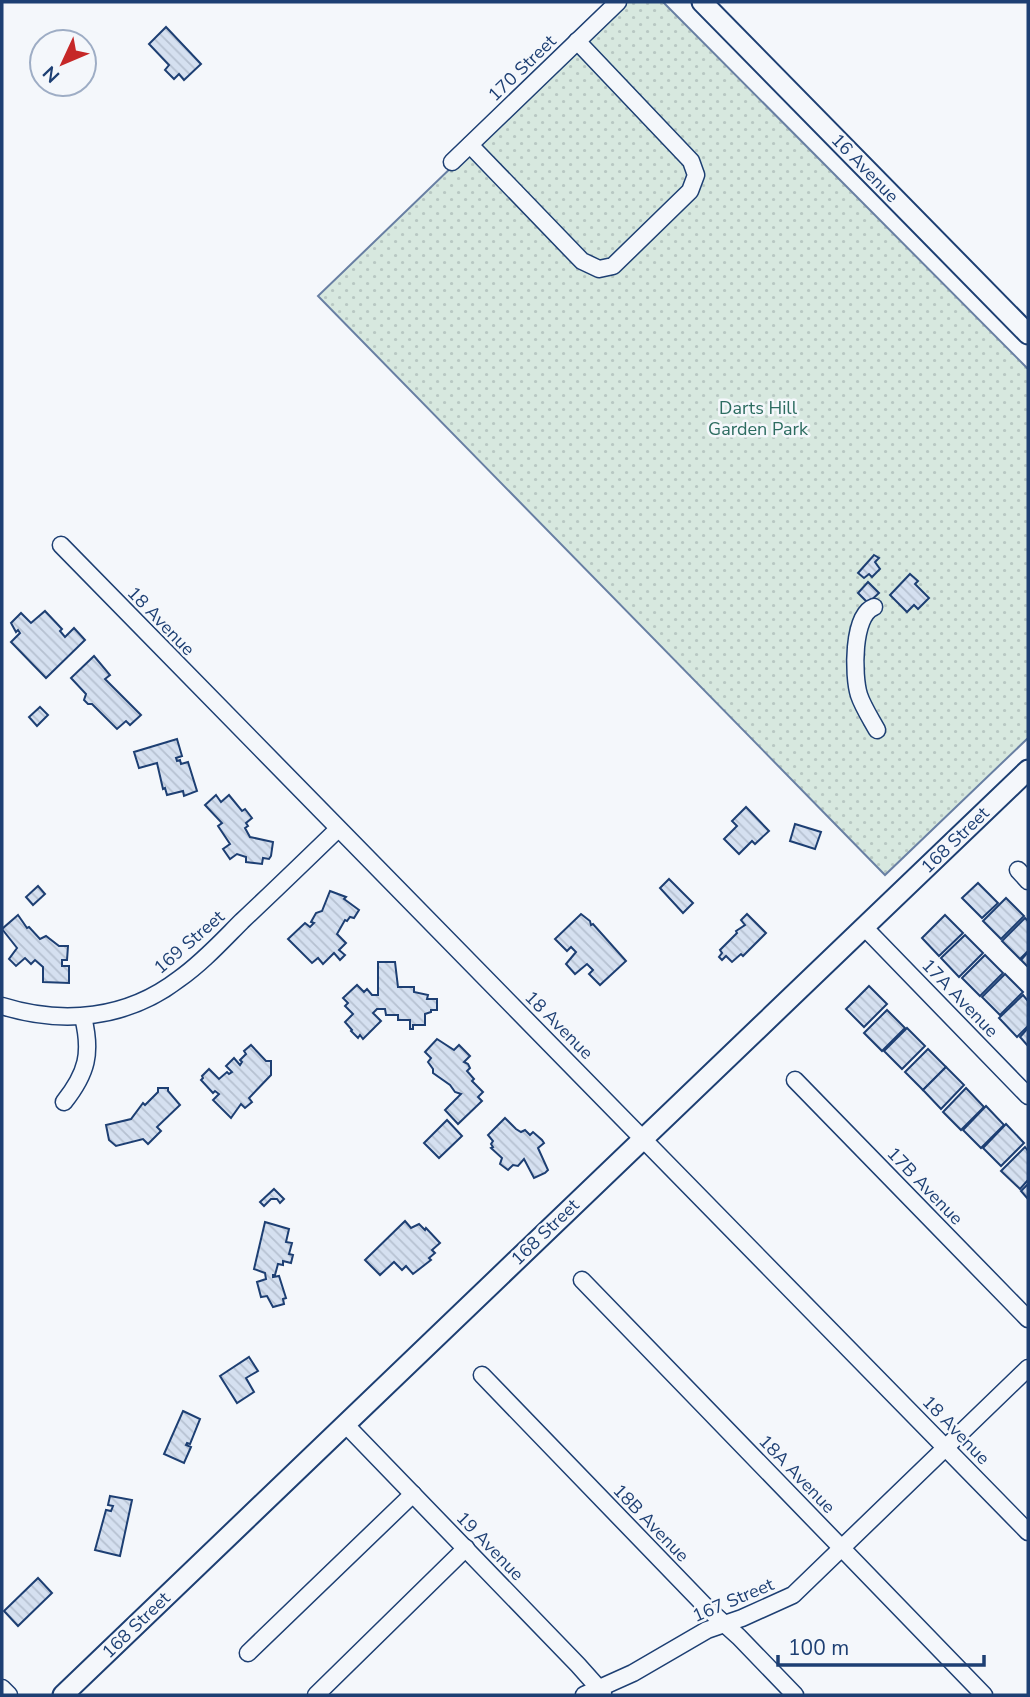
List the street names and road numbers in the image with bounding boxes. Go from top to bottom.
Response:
street label: 170 Street [483,29,562,107]
street label: 16 Avenue [826,128,904,208]
street label: 18 Avenue [122,581,200,661]
street label: 168 Street [916,801,995,879]
street label: 169 Street [149,904,230,979]
street label: 17A Avenue [916,953,1004,1043]
street label: 18 Avenue [520,986,598,1064]
street label: 17B Avenue [882,1142,968,1230]
street label: 168 Street [506,1193,585,1271]
street label: 18 Avenue [917,1390,995,1470]
street label: 18A Avenue [753,1429,841,1519]
street label: 18B Avenue [608,1479,694,1567]
street label: 19 Avenue [451,1506,529,1586]
street label: 167 Street [689,1572,778,1628]
street label: 168 Street [97,1586,176,1664]

